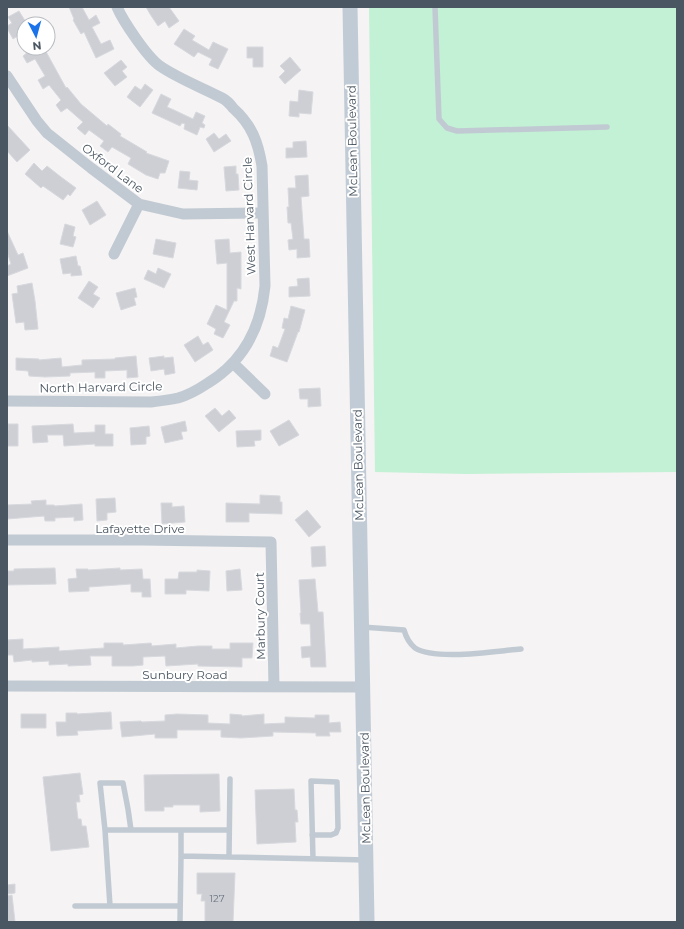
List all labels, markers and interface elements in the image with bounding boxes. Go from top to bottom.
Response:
north arrow [16,16,56,56]
text: N [32,39,42,53]
street label: McLean Boulevard [344,85,360,197]
street label: Oxford Lane [79,140,147,196]
street label: West Harvard Circle [239,157,259,275]
street label: North Harvard Circle [39,378,163,396]
street label: McLean Boulevard [350,409,366,521]
street label: Lafayette Drive [95,521,185,536]
street label: Marbury Court [252,572,268,660]
street label: Sunbury Road [142,667,228,682]
street label: McLean Boulevard [357,732,373,844]
house number: 127 [209,892,225,905]

